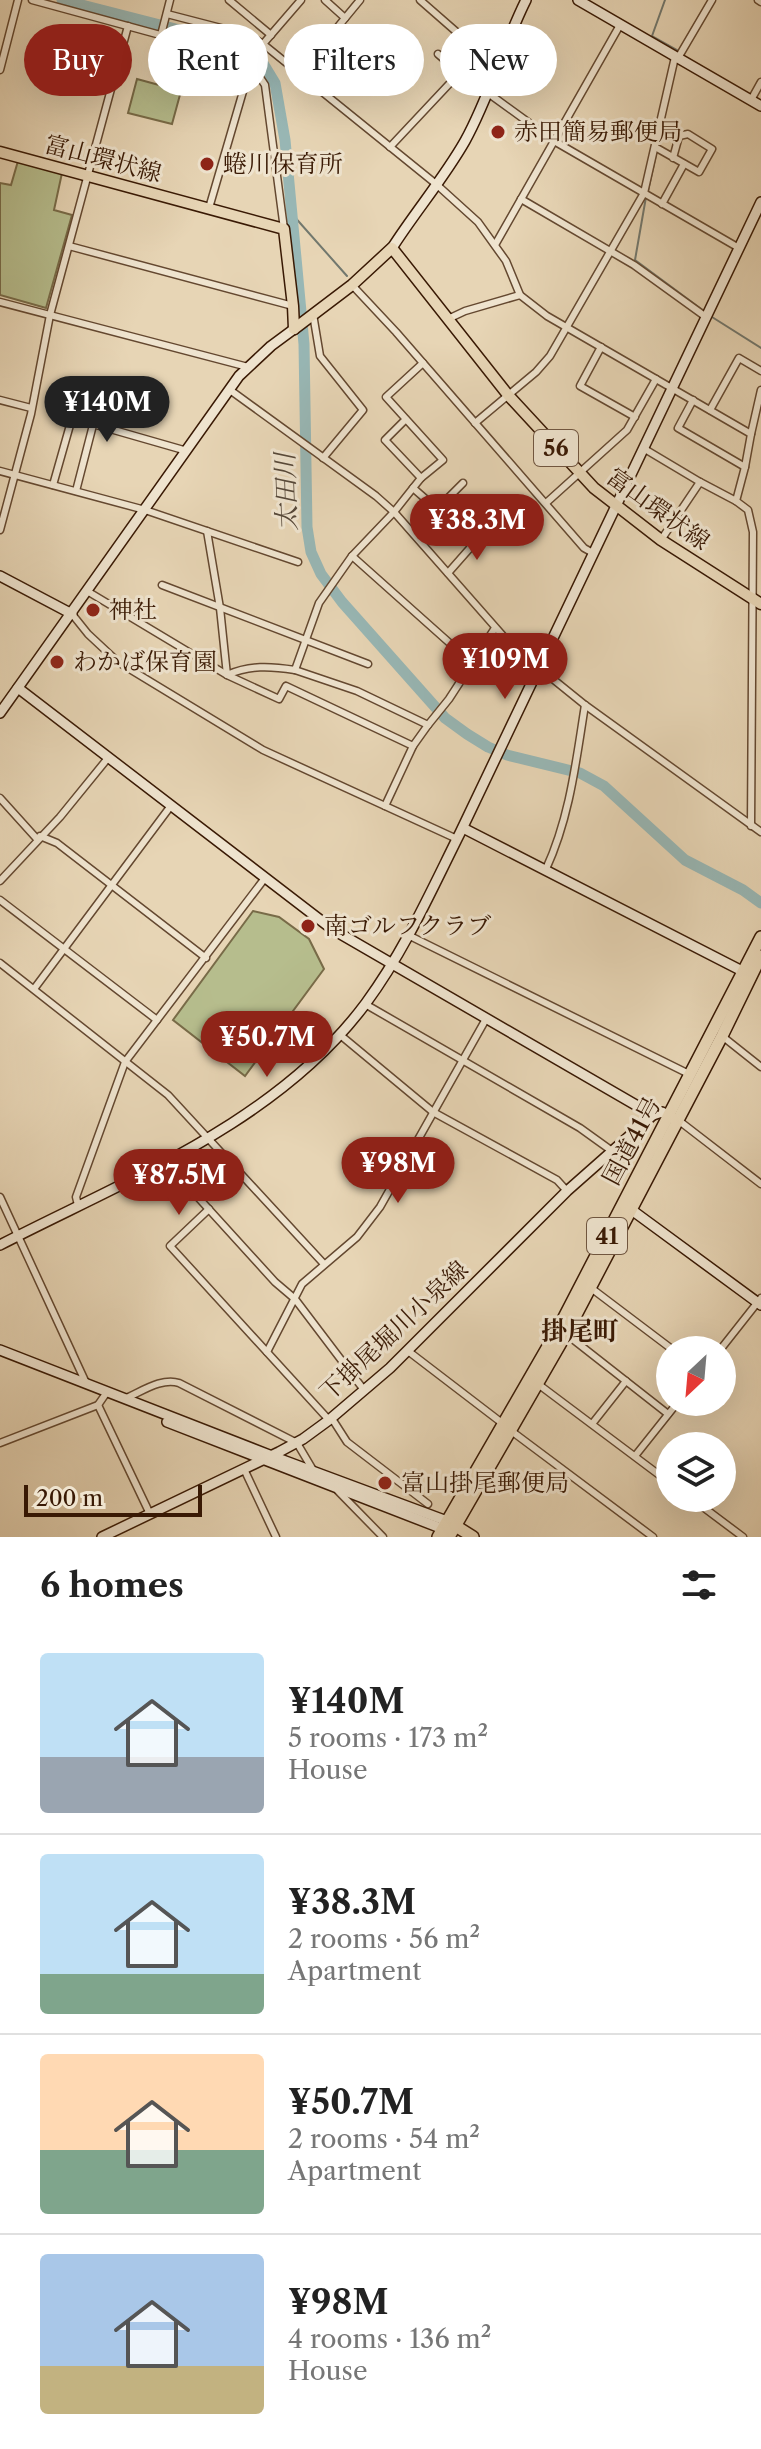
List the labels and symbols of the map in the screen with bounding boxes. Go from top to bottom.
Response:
place label: 赤田簡易郵便局 [514,117,682,146]
marker: 赤田簡易郵便局 [489,123,507,141]
street label: 富山環状線 [41,129,165,188]
place label: 蜷川保育所 [223,149,343,178]
marker: 蜷川保育所 [198,155,216,173]
pin: ¥140M [51,376,163,444]
road number: 56 [534,430,578,466]
water label: 太田川 [269,449,303,532]
street label: 富山環状線 [601,462,715,556]
pin: ¥38.3M [412,494,542,562]
place label: 神社 [109,595,157,624]
marker: 神社 [84,601,102,619]
pin: ¥109M [449,633,561,701]
place label: わかば保育園 [73,647,217,676]
marker: わかば保育園 [48,653,66,671]
place label: 南ゴルフクラブ [324,911,491,940]
marker: 南ゴルフクラブ [299,917,317,935]
pin: ¥50.7M [202,1011,332,1079]
street label: 国道41号 [596,1092,667,1190]
pin: ¥98M [351,1137,445,1205]
pin: ¥87.5M [114,1149,244,1217]
road number: 41 [587,1218,627,1254]
street label: 下掛尾堀川小泉線 [314,1255,474,1407]
district label: 掛尾町 [541,1315,619,1347]
north arrow [656,1336,736,1416]
place label: 富山掛尾郵便局 [401,1468,569,1497]
marker: 富山掛尾郵便局 [376,1474,394,1492]
scale bar [24,1481,202,1517]

